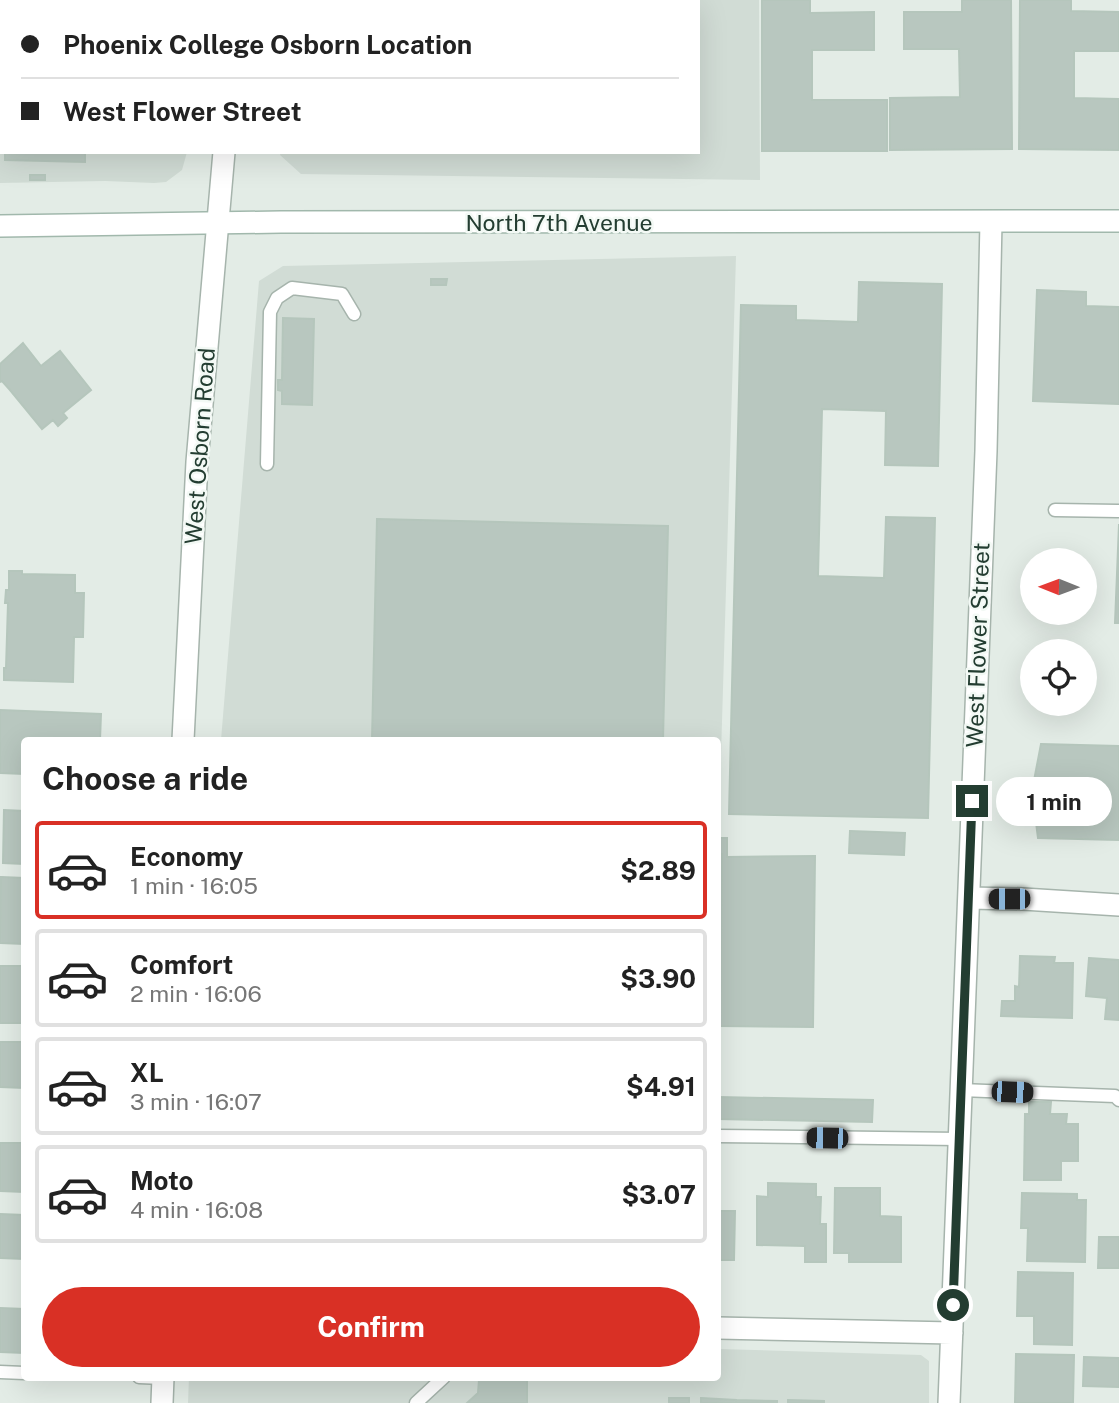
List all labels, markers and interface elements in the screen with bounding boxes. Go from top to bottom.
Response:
text: Phoenix College Osborn Location [63,29,472,60]
text: West Flower Street [63,96,302,127]
street label: North 7th Avenue [465,209,653,236]
street label: West Osborn Road [179,347,220,545]
street label: West Flower Street [960,542,995,748]
north arrow [1020,548,1097,625]
map controls [1020,548,1097,716]
button: locate [1020,639,1097,716]
text: Choose a ride [42,760,248,797]
callout: 1 min [996,776,1112,826]
route end [956,785,988,817]
text: 1 min [1026,788,1082,815]
icon: car [46,839,109,902]
text: Economy [130,841,243,872]
text: $2.89 [620,855,696,886]
text: 1 min · 16:05 [130,872,258,899]
car [989,889,1031,910]
icon: car [46,947,109,1010]
text: Comfort [130,949,233,980]
text: $3.90 [620,963,696,994]
text: 2 min · 16:06 [130,980,262,1007]
icon: car [46,1055,109,1118]
text: XL [130,1057,164,1088]
text: $4.91 [626,1071,696,1102]
car [991,1081,1034,1103]
text: 3 min · 16:07 [130,1088,262,1115]
car [806,1127,849,1149]
icon: car [46,1163,109,1226]
text: Moto [130,1165,193,1196]
text: $3.07 [621,1179,696,1210]
text: 4 min · 16:08 [130,1196,263,1223]
button: Confirm [42,1287,700,1367]
route start [937,1289,969,1321]

